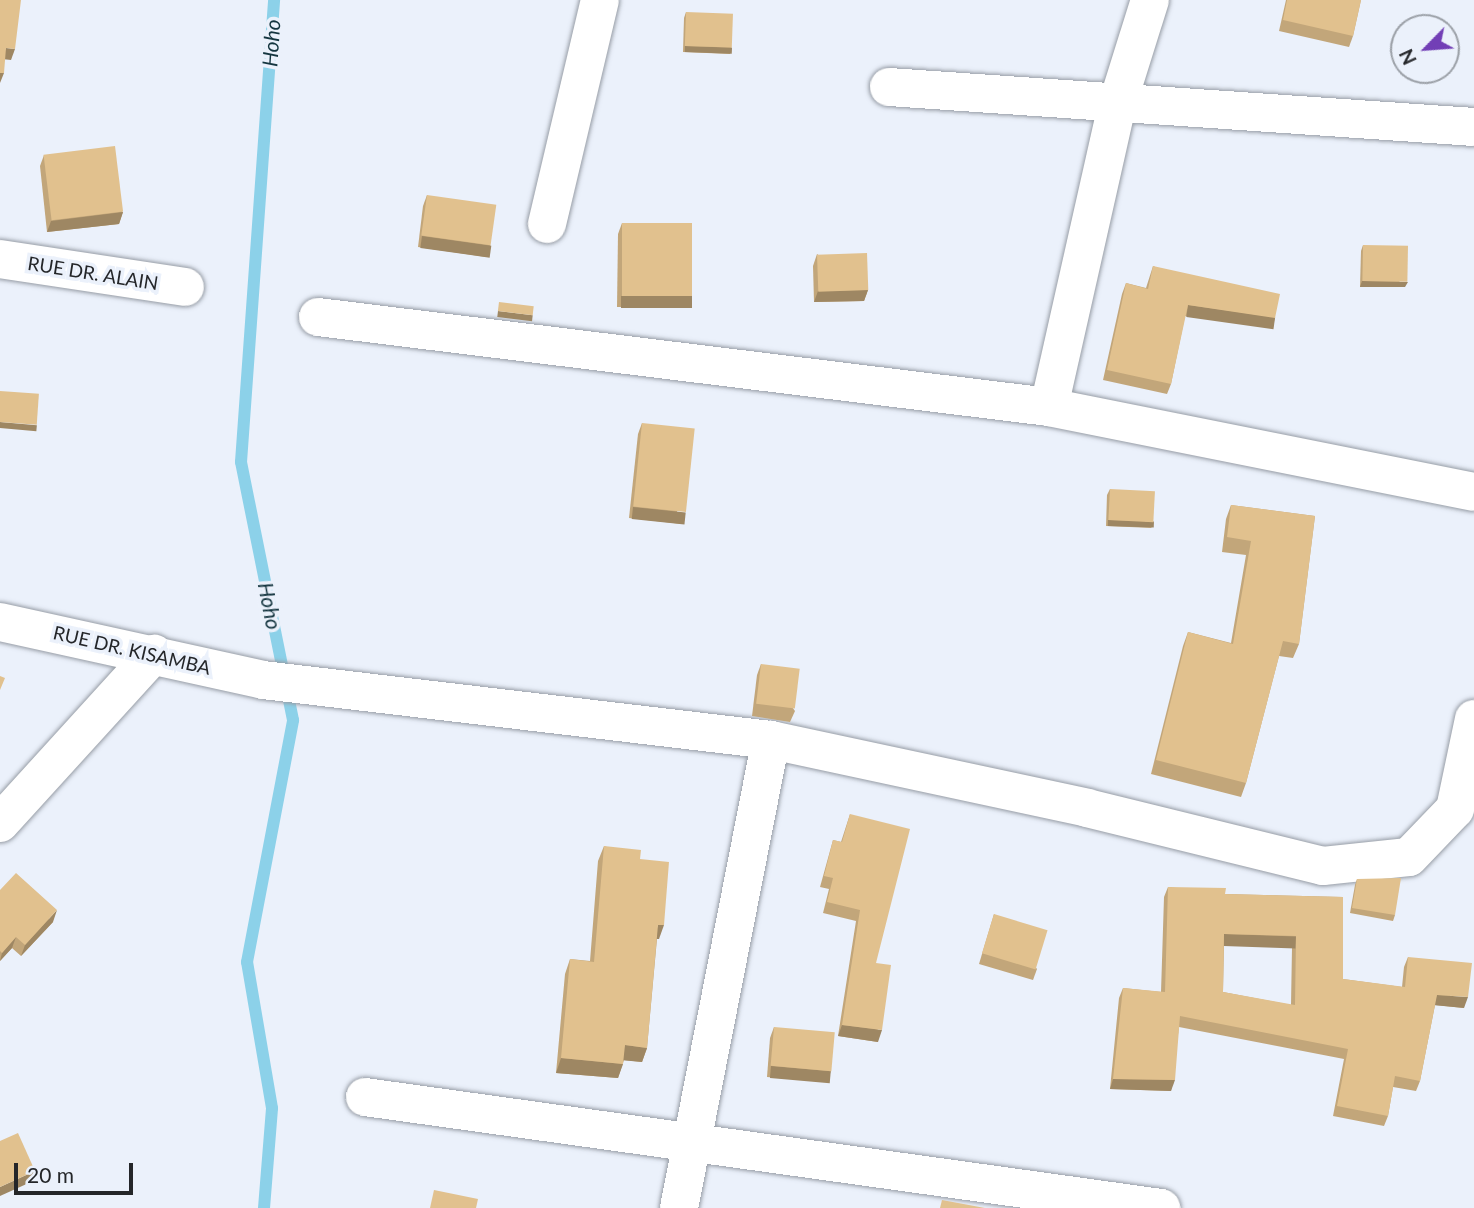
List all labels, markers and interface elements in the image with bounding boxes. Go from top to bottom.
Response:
north arrow [1390,14,1460,84]
water label: Hoho [257,18,285,68]
text: N [1394,46,1421,69]
street label: RUE DR. ALAIN [26,251,160,295]
water label: Hoho [253,580,287,632]
street label: RUE DR. KISAMBA [51,621,213,679]
scale bar [18,1148,136,1192]
text: 20 m [27,1162,74,1187]

